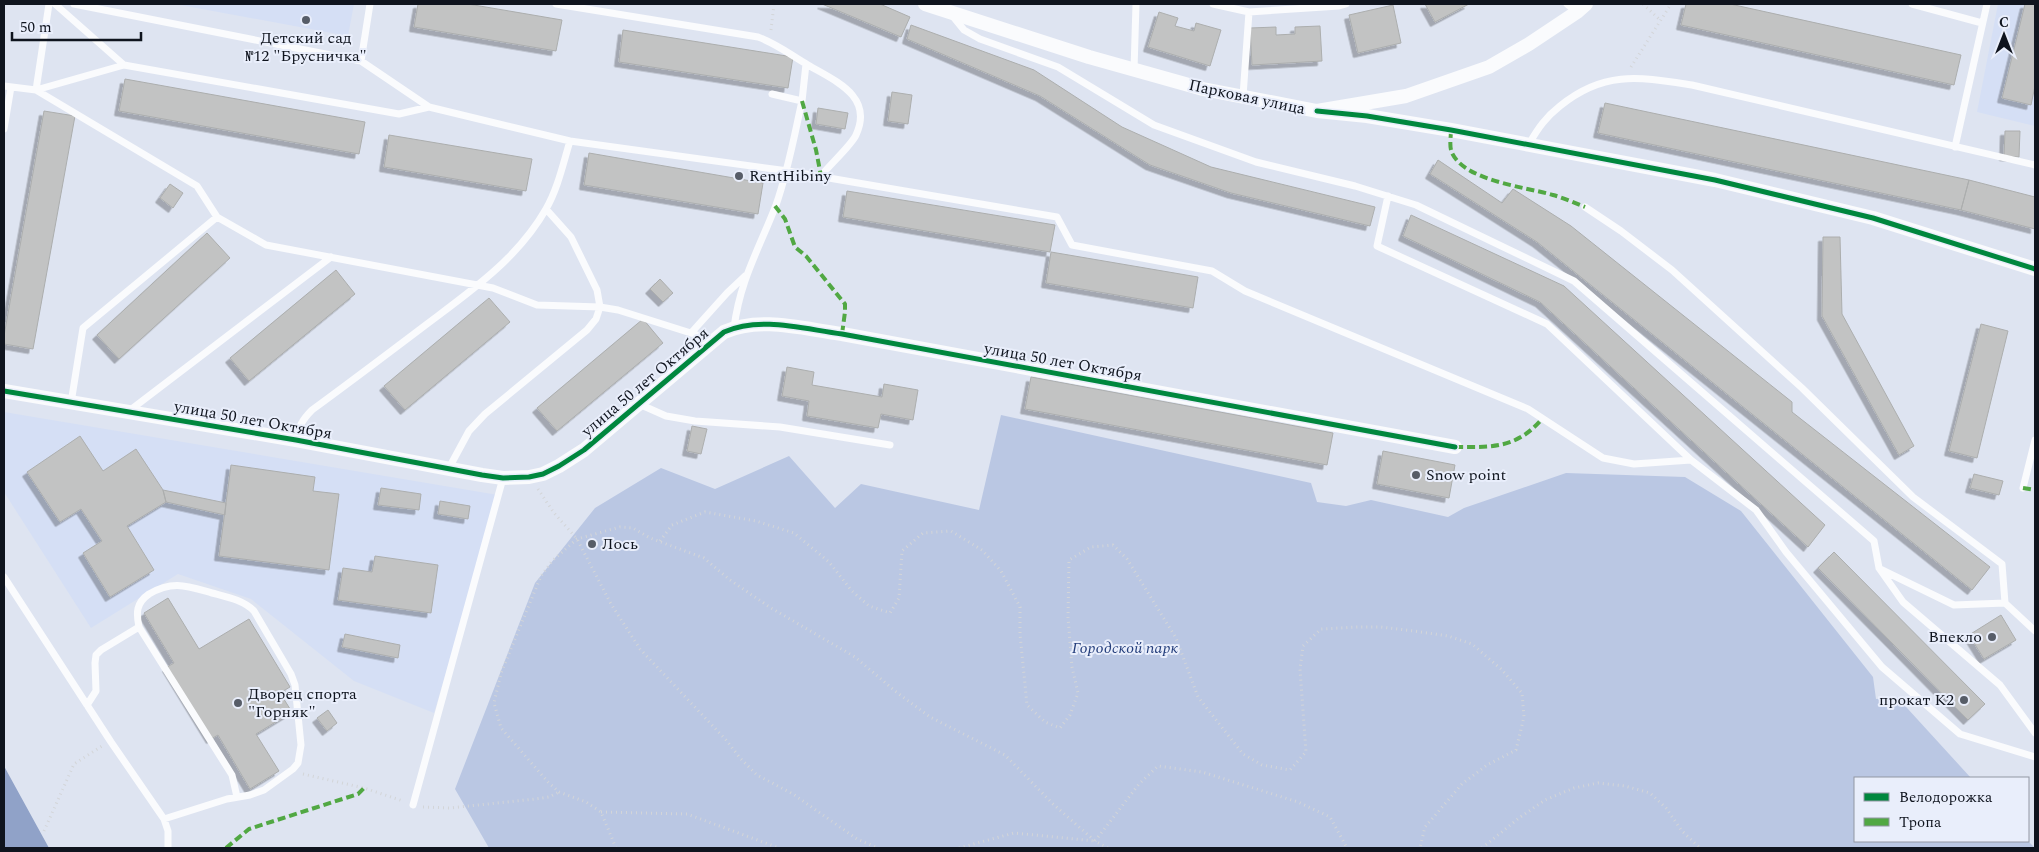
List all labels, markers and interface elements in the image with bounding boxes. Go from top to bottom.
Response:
scale bar [12,10,141,42]
north arrow [1979,10,2029,60]
text: С [1999,12,2009,33]
marker: Детский сад №12 "Брусничка" [300,14,312,26]
text: 50 m [20,16,52,39]
place label: Детский сад №12 "Брусничка" [245,26,367,68]
street label: Парковая улица [1186,73,1308,121]
place label: RentHibiny [749,164,832,188]
marker: RentHibiny [733,170,745,182]
street label: улица 50 лет Октября [575,321,714,443]
street label: улица 50 лет Октября [981,336,1144,388]
street label: улица 50 лет Октября [171,394,334,446]
place label: Snow point [1426,463,1507,487]
marker: Snow point [1410,469,1422,481]
place label: Лось [602,532,638,556]
marker: Лось [586,538,598,550]
place label: Впекло [1928,625,1982,649]
marker: Впекло [1986,631,1998,643]
park label: Городской парк [1072,636,1179,660]
place label: Дворец спорта "Горняк" [248,682,357,724]
place label: прокат К2 [1879,688,1954,712]
marker: прокат К2 [1958,694,1970,706]
marker: Дворец спорта "Горняк" [232,697,244,709]
legend [1854,777,2029,842]
text: Велодорожка [1899,786,1993,809]
text: Тропа [1899,811,1942,834]

